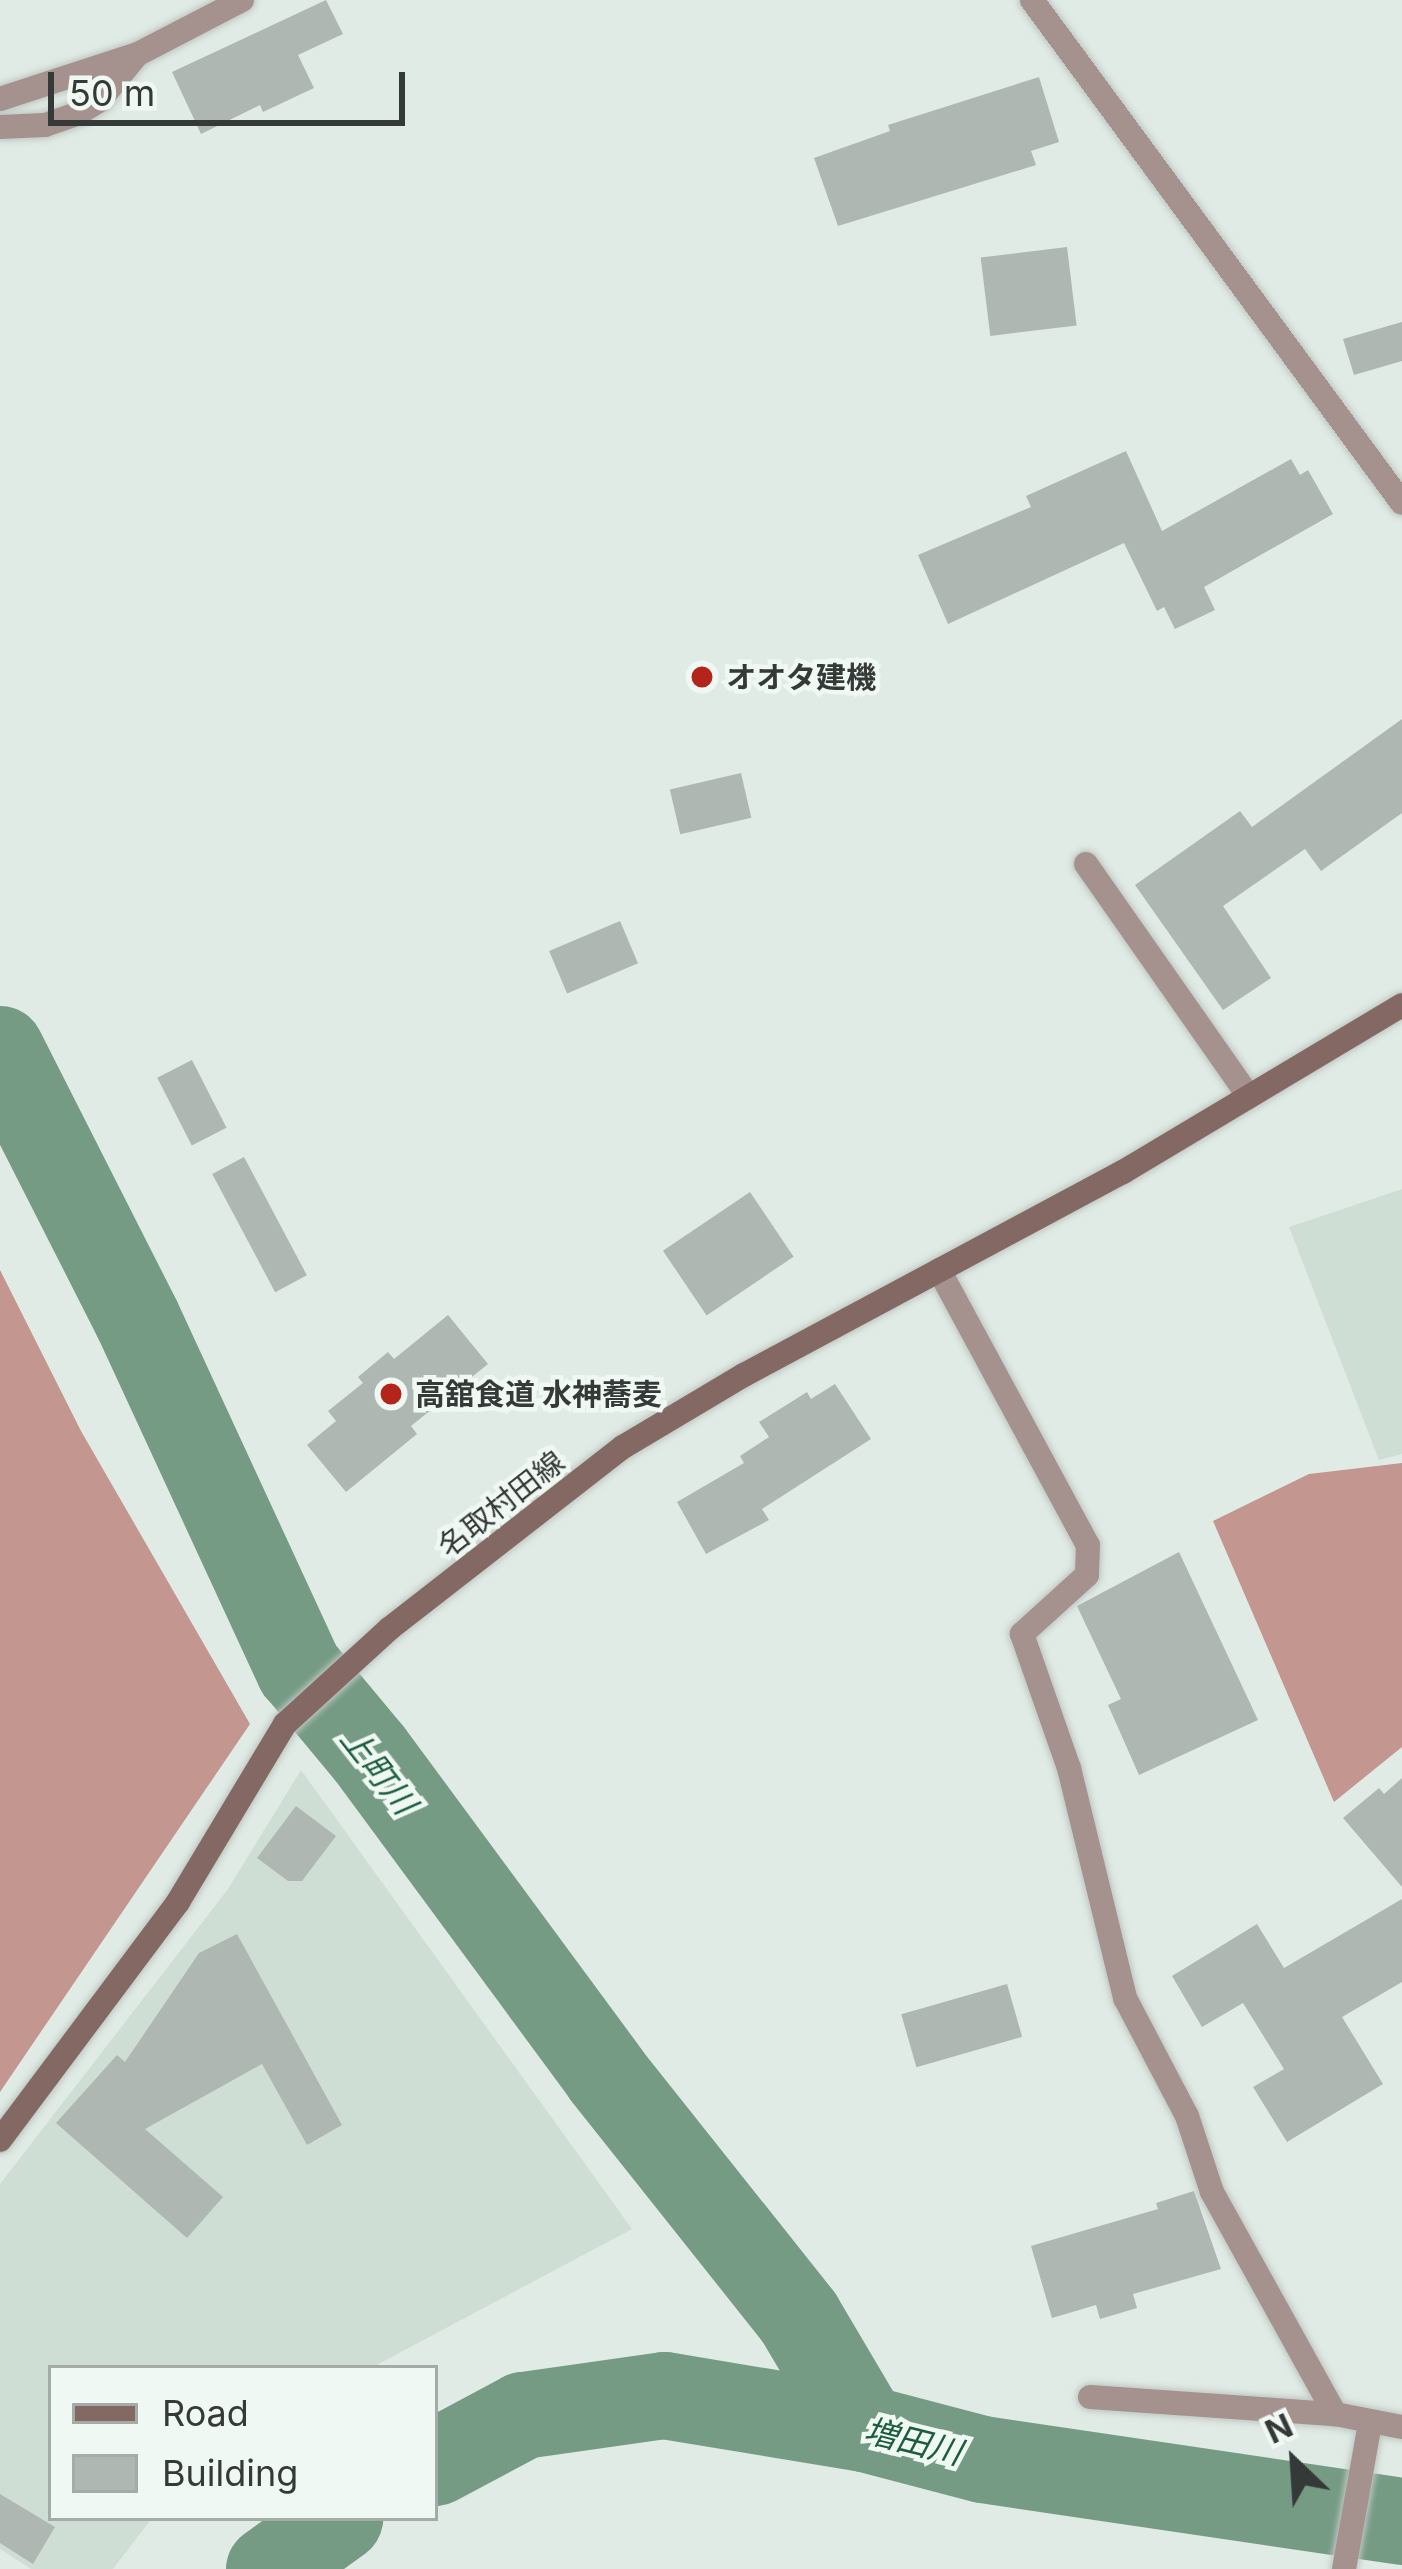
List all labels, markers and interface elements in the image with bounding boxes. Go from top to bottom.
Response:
scale bar [54,48,411,122]
text: 50 m [69,71,155,115]
place label: オオタ建機 [726,659,876,695]
marker: オオタ建機 [689,664,715,690]
place label: 高舘食道 水神蕎麦 [415,1376,662,1412]
marker: 高舘食道 水神蕎麦 [378,1381,404,1407]
street label: 名取村田線 [431,1444,571,1564]
water label: 上町川 [332,1720,424,1822]
legend [48,2365,438,2521]
text: Road [162,2391,249,2435]
north arrow [1234,2401,1354,2521]
text: N [1259,2405,1299,2452]
water label: 増田川 [860,2411,966,2473]
text: Building [162,2451,298,2495]

